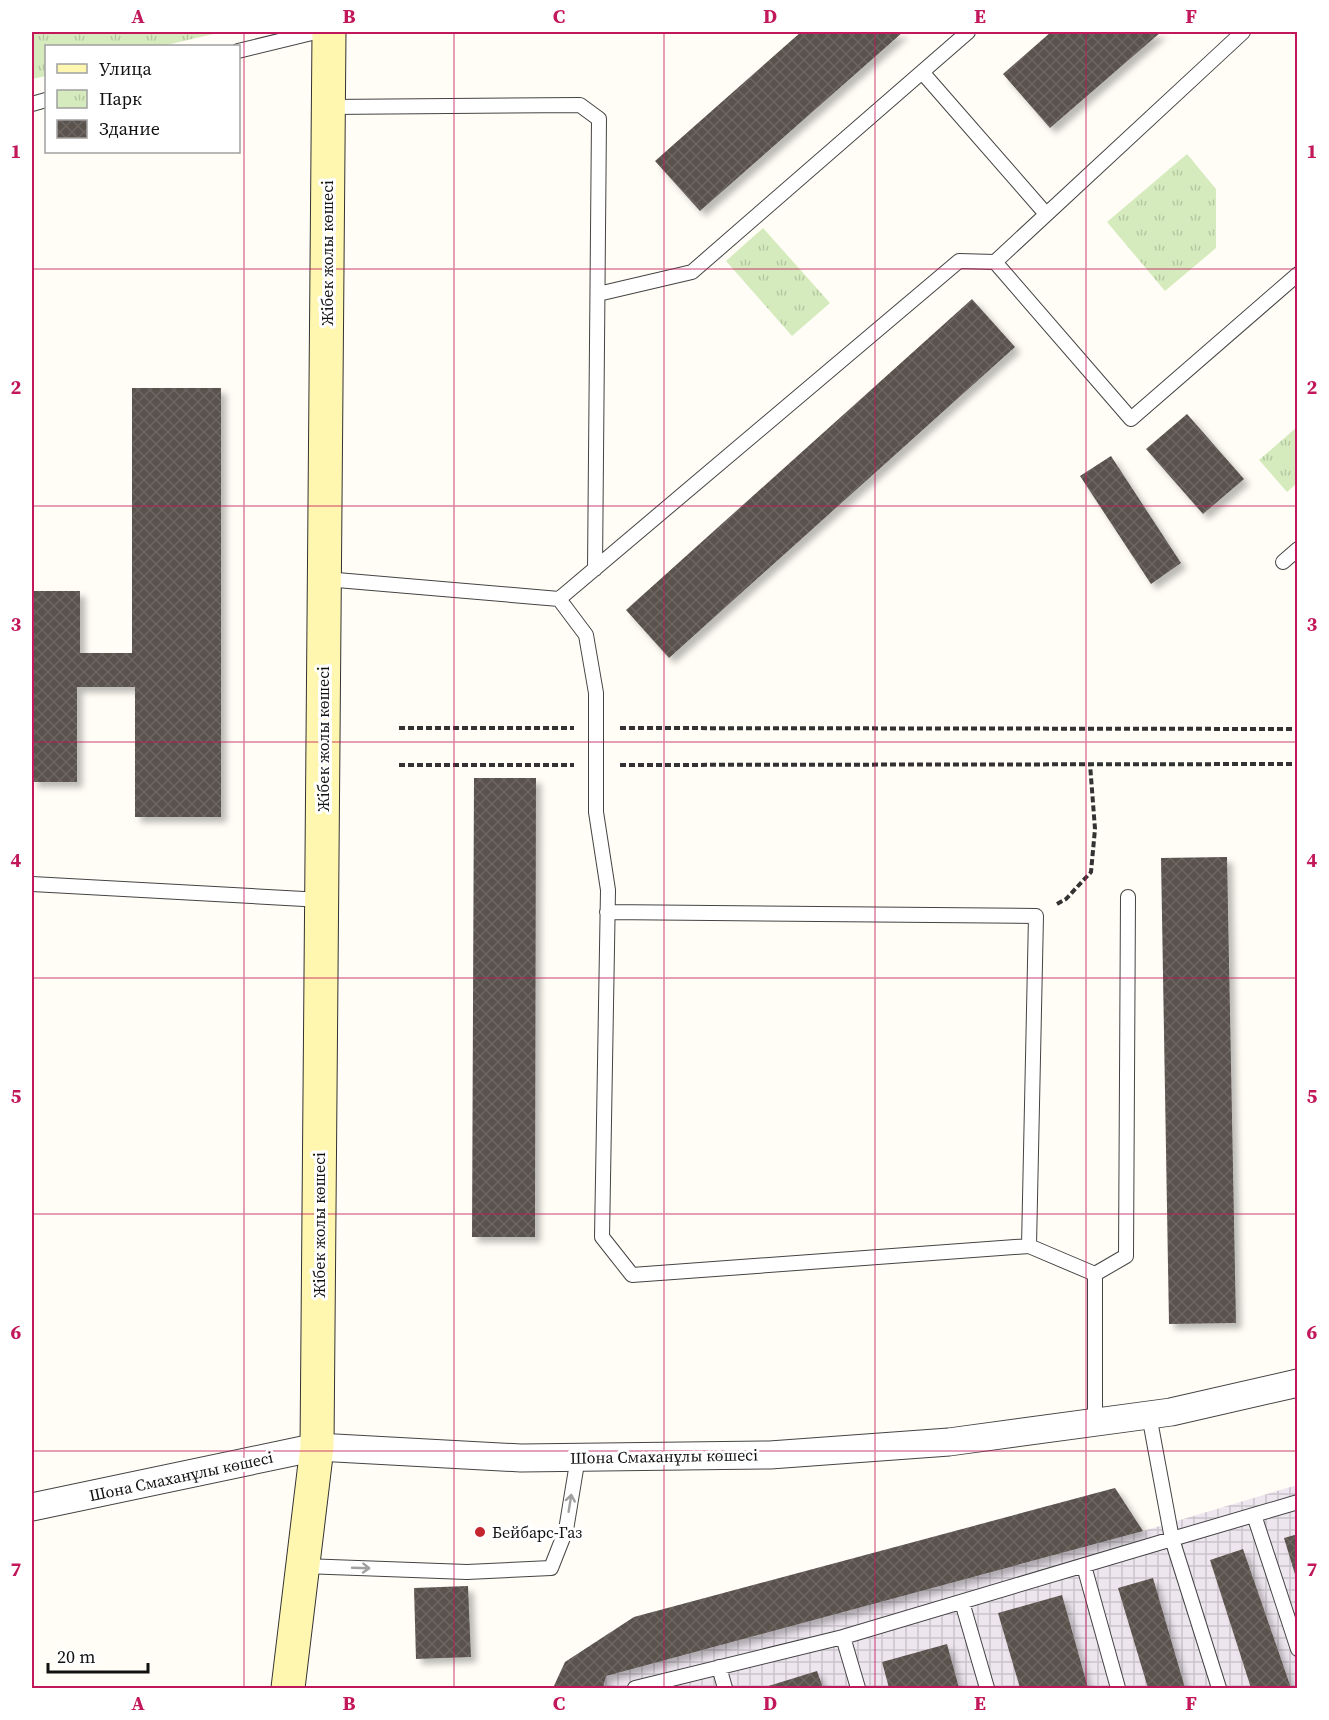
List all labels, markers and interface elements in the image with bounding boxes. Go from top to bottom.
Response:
text: A [131,2,145,30]
text: B [342,2,356,30]
text: C [553,2,565,30]
text: D [763,2,777,30]
text: E [974,2,986,30]
text: F [1185,2,1197,30]
legend [45,45,240,153]
text: Улица [99,56,152,81]
text: Парк [99,86,142,111]
text: Здание [99,116,160,141]
text: 1 [11,137,21,165]
text: 1 [1307,137,1317,165]
street label: Жібек жолы көшесі [316,180,338,326]
text: 2 [11,373,22,401]
text: 2 [1307,373,1318,401]
text: 3 [11,610,22,638]
text: 3 [1307,610,1318,638]
street label: Жібек жолы көшесі [312,666,334,812]
text: 4 [11,846,22,874]
text: 4 [1307,846,1318,874]
text: 5 [11,1082,22,1110]
text: 5 [1307,1082,1318,1110]
street label: Жібек жолы көшесі [308,1152,330,1298]
text: 6 [11,1318,22,1346]
text: 6 [1307,1318,1318,1346]
street label: Шона Смаханұлы көшесі [570,1443,758,1469]
street label: Шона Смаханұлы көшесі [87,1446,275,1506]
one-way arrow [565,1493,576,1513]
place label: Бейбарс-Газ [492,1521,582,1543]
marker: Бейбарс-Газ [473,1525,487,1539]
text: 7 [11,1555,22,1583]
text: 7 [1307,1555,1318,1583]
one-way arrow [351,1562,371,1574]
scale bar [48,1636,148,1674]
text: 20 m [57,1644,95,1669]
text: A [131,1689,145,1717]
text: B [342,1689,356,1717]
text: C [553,1689,565,1717]
text: D [763,1689,777,1717]
text: E [974,1689,986,1717]
text: F [1185,1689,1197,1717]

